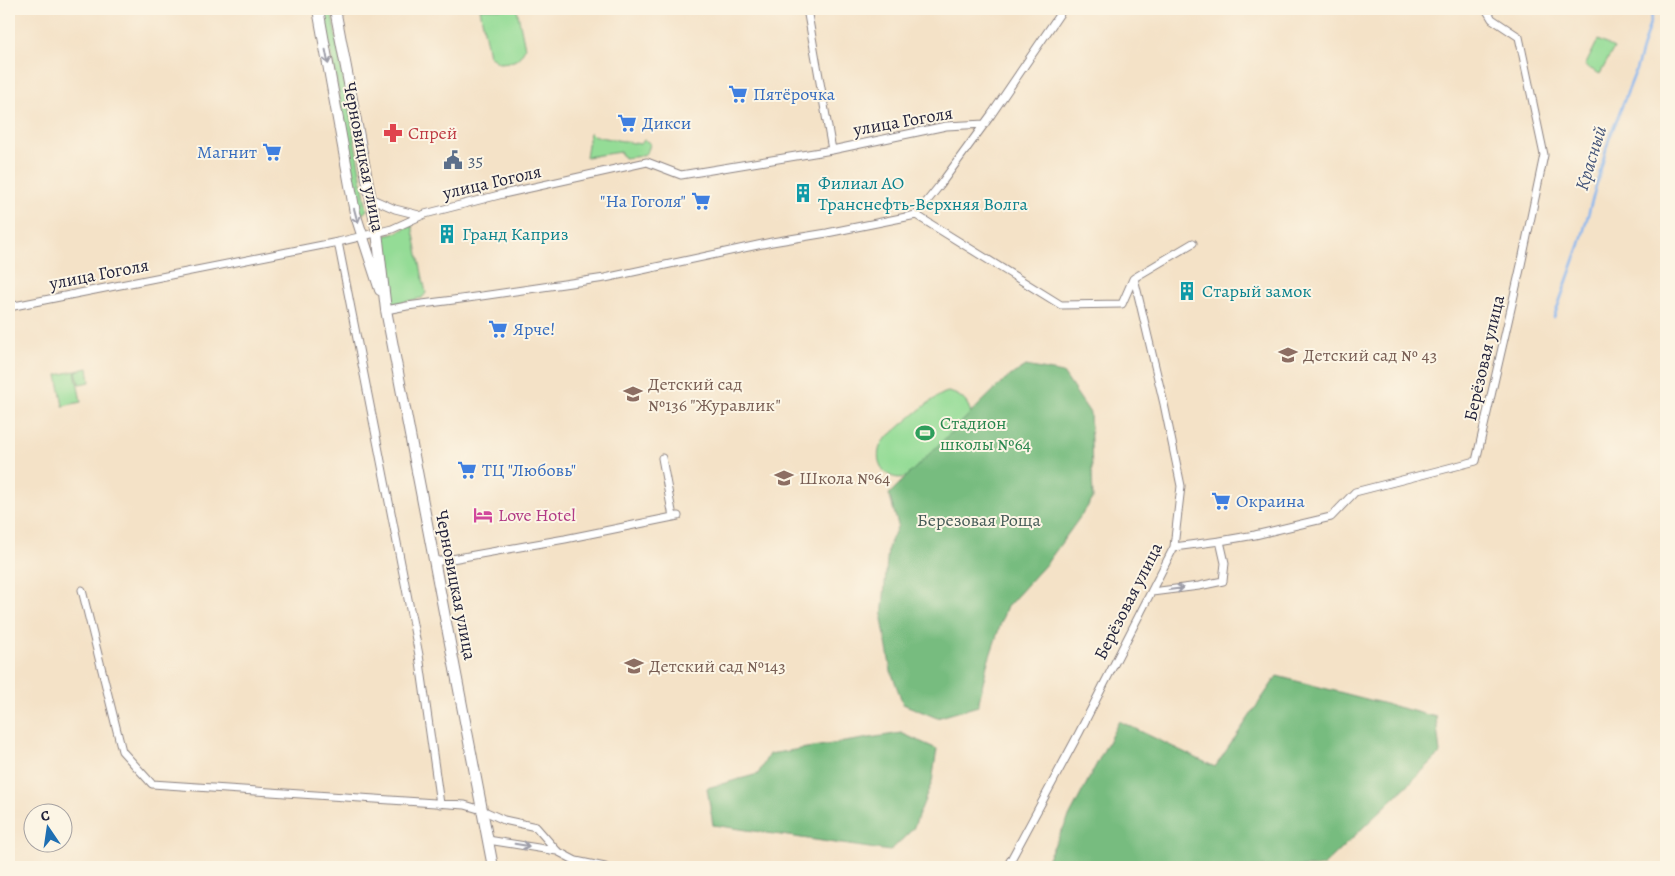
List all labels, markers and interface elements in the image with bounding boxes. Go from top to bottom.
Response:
one-way arrow [323,48,332,64]
street label: Черновицкая улица [338,80,390,235]
place label: Пятёрочка [753,82,836,106]
supermarket icon: Пятёрочка [727,83,749,105]
street label: улица Гоголя [850,100,955,142]
place label: Дикси [642,111,691,135]
supermarket icon: Дикси [616,112,638,134]
place label: Спрей [408,121,457,145]
pharmacy icon: Спрей [382,122,404,144]
water label: Красный [1569,123,1613,194]
place label: Магнит [197,140,257,164]
supermarket icon: Магнит [261,141,283,163]
place label: 35 [468,148,483,172]
public building icon: 35 [442,149,464,171]
street label: улица Гоголя [439,159,544,205]
place label: Филиал АО Транснефть-Верхняя Волга [818,171,1028,216]
building icon: Филиал АО Транснефть-Верхняя Волга [792,182,814,204]
place label: "На Гоголя" [600,189,686,213]
supermarket icon: "На Гоголя" [690,190,712,212]
one-way arrow [352,208,361,224]
place label: Гранд Каприз [462,222,568,246]
building icon: Гранд Каприз [436,223,458,245]
street label: улица Гоголя [46,253,151,296]
place label: Старый замок [1202,279,1312,303]
building icon: Старый замок [1176,280,1198,302]
street label: Берёзовая улица [1458,292,1510,423]
place label: Ярче! [513,317,555,341]
supermarket icon: Ярче! [487,318,509,340]
place label: Детский сад № 43 [1303,343,1437,367]
school or university icon: Детский сад № 43 [1277,344,1299,366]
place label: Детский сад №136 "Журавлик" [648,372,781,417]
school or university icon: Детский сад №136 "Журавлик" [622,383,644,405]
place label: Стадион школы №64 [940,411,1031,456]
sports icon: Стадион школы №64 [914,422,936,444]
place label: ТЦ "Любовь" [482,458,576,482]
supermarket icon: ТЦ "Любовь" [456,459,478,481]
place label: Школа №64 [799,466,891,490]
school or university icon: Школа №64 [773,467,795,489]
place label: Окраина [1236,489,1306,513]
supermarket icon: Окраина [1210,490,1232,512]
place label: Love Hotel [498,503,576,527]
hotel icon: Love Hotel [472,504,494,526]
street label: Черновицкая улица [430,508,482,663]
park label: Березовая Роща [917,508,1042,532]
street label: Берёзовая улица [1088,538,1168,664]
one-way arrow [1167,584,1183,594]
place label: Детский сад №143 [649,654,786,678]
school or university icon: Детский сад №143 [623,655,645,677]
north arrow [22,804,72,854]
text: С [39,806,52,826]
one-way arrow [514,841,530,851]

